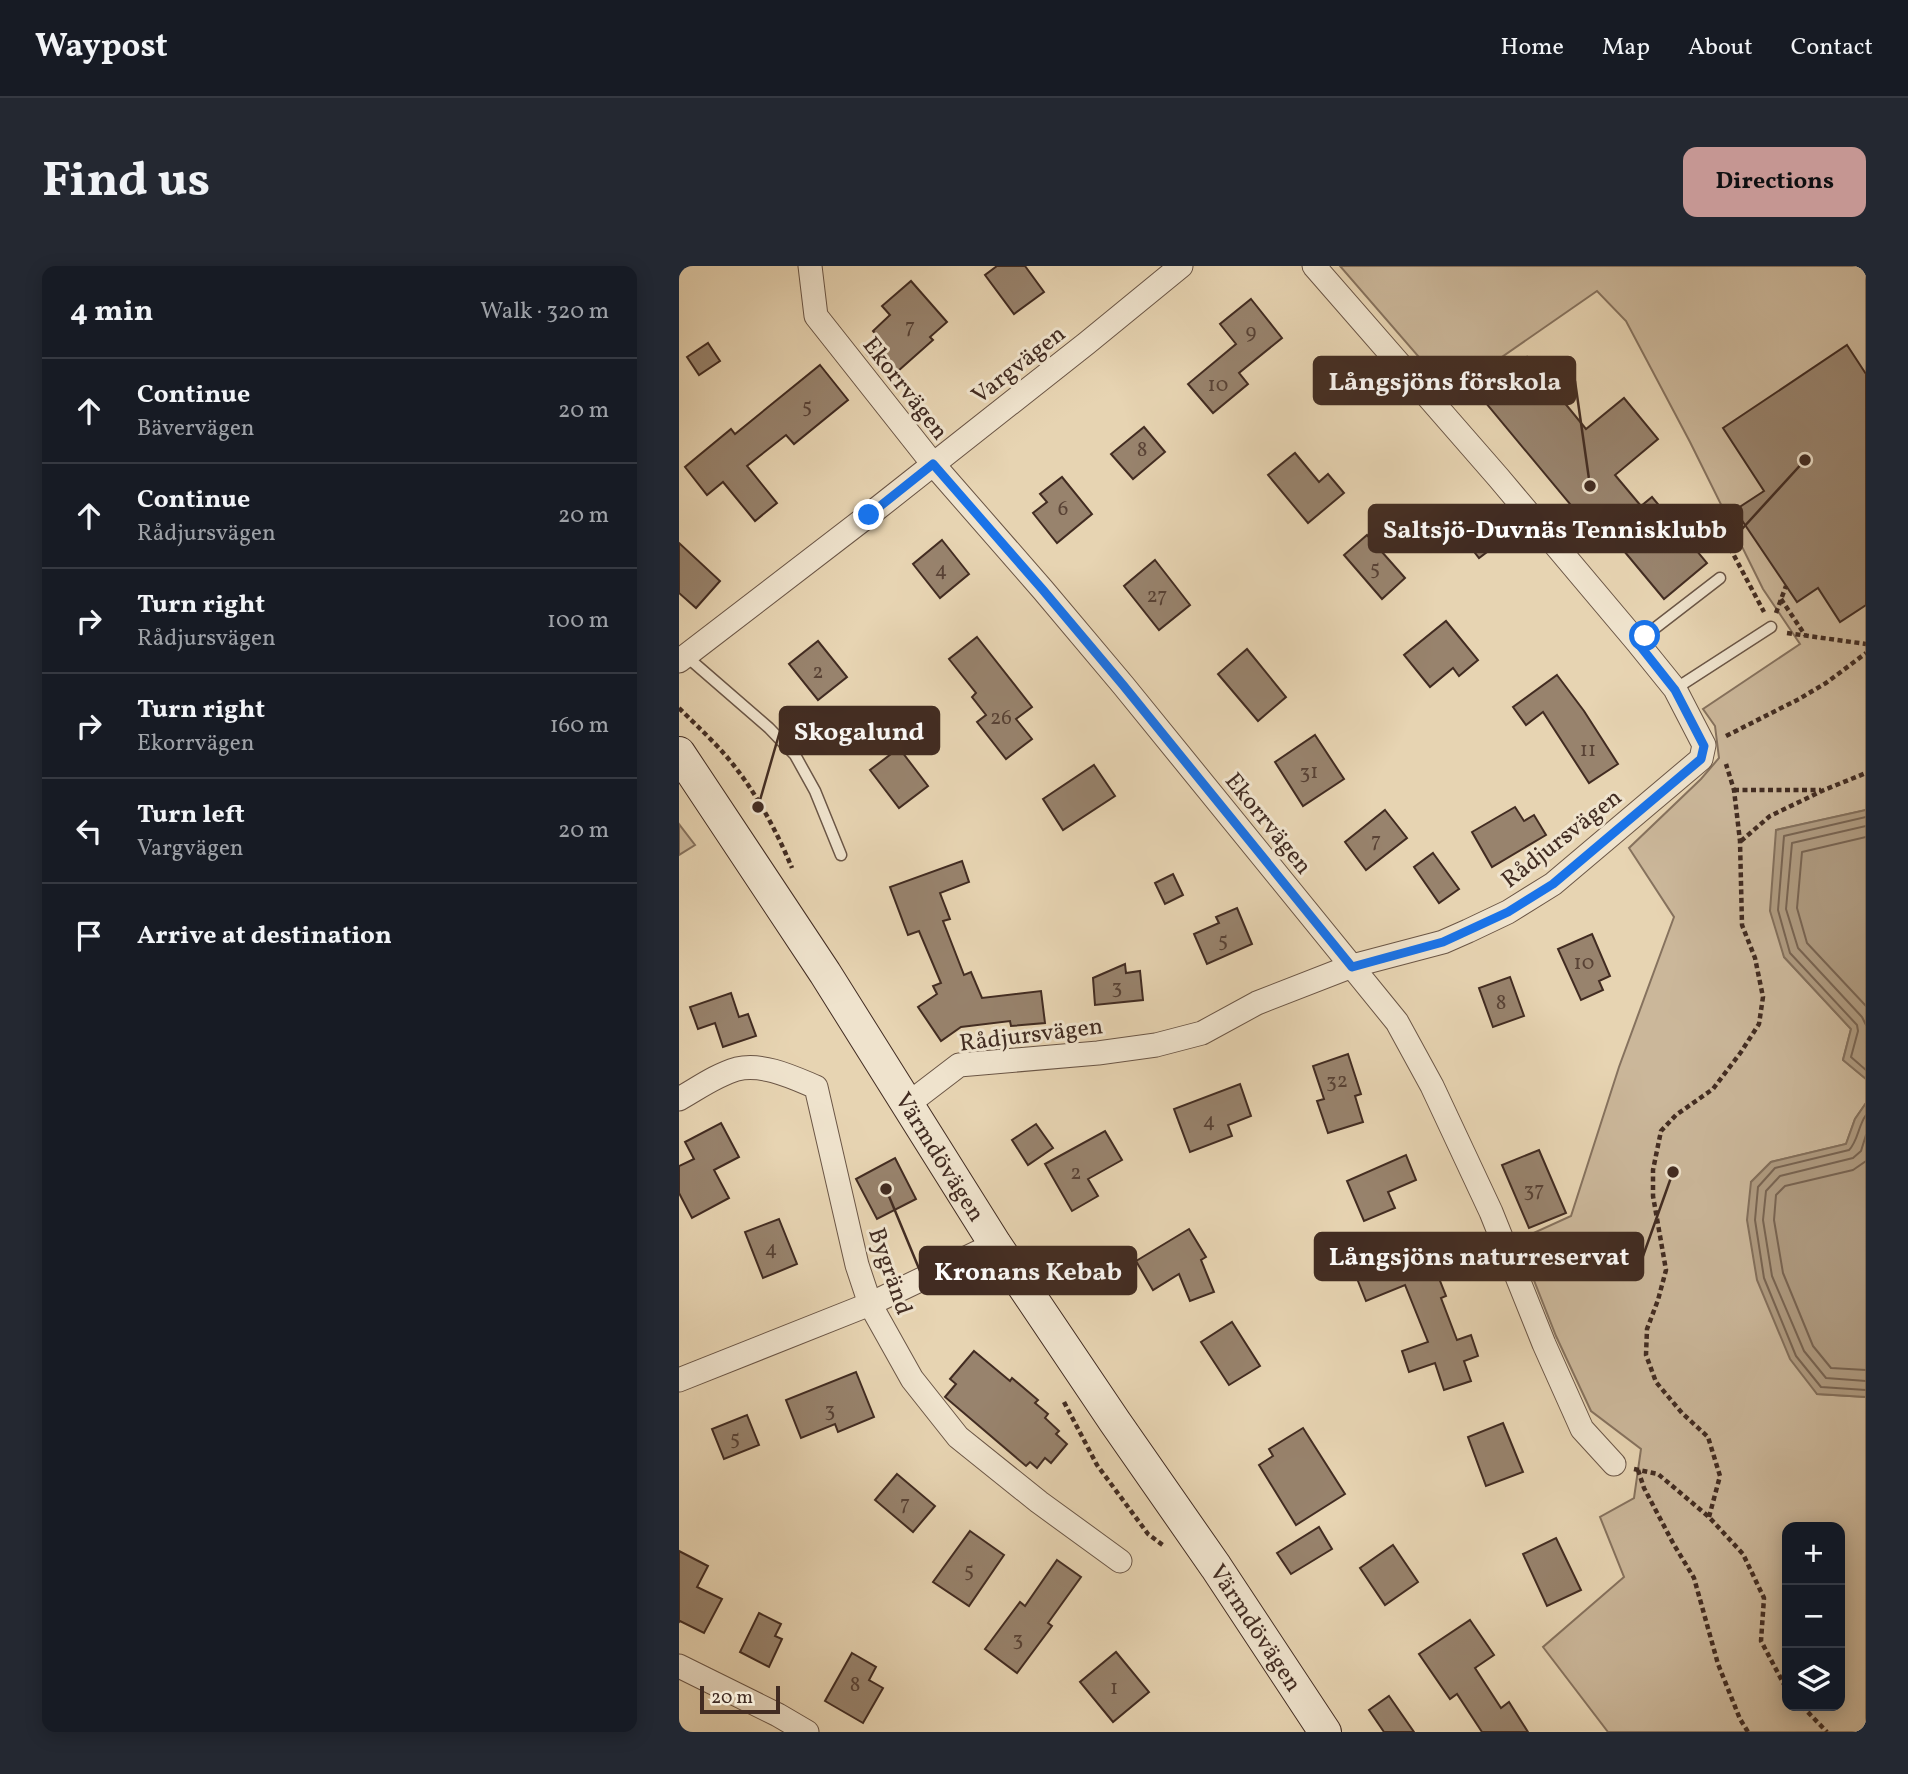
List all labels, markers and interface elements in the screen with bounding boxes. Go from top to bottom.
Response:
text: Waypost [35,25,168,71]
text: Home [1500,31,1564,65]
text: Map [1602,31,1650,65]
text: About [1688,31,1753,65]
text: Contact [1791,31,1873,65]
button: Directions [1683,147,1866,217]
text: Find us [42,148,210,217]
text: 4 min [70,291,154,333]
text: Walk · 320 m [480,296,609,328]
house number: 7 [905,313,915,342]
street label: Vargvägen [965,318,1073,413]
house number: 9 [1246,318,1257,347]
street label: Ekorrvägen [853,330,956,448]
callout: Långsjöns förskola [1314,357,1575,404]
text: Långsjöns förskola [1328,365,1562,401]
house number: 10 [1208,371,1228,400]
text: Continue [137,377,250,413]
icon: ahead [70,392,108,430]
house number: 5 [802,392,812,421]
text: 20 m [558,395,609,427]
text: Bävervägen [137,413,255,445]
house number: 8 [1137,436,1147,465]
text: Continue [137,482,250,518]
house number: 6 [1058,495,1068,524]
icon: ahead [70,497,108,535]
route end [853,499,884,530]
text: 20 m [558,500,609,532]
callout: Saltsjö-Duvnäs Tennisklubb [1369,505,1742,552]
text: Saltsjö-Duvnäs Tennisklubb [1383,513,1727,549]
text: Rådjursvägen [137,518,276,550]
house number: 5 [1370,554,1380,583]
house number: 4 [935,556,947,585]
house number: 27 [1147,582,1167,611]
text: Turn right [137,587,265,623]
icon: right [70,602,108,640]
text: 100 m [547,605,609,637]
route start [1629,620,1660,651]
text: Rådjursvägen [137,623,276,655]
house number: 2 [812,658,824,687]
text: Turn right [137,692,265,728]
house number: 26 [990,704,1012,733]
icon: right [70,707,108,745]
callout: Skogalund [780,707,939,754]
text: 160 m [550,710,609,742]
text: Skogalund [794,715,924,751]
text: Ekorrvägen [137,728,255,760]
house number: 11 [1580,736,1596,765]
house number: 31 [1300,758,1318,787]
street label: Ekorrvägen [1216,766,1319,883]
street label: Rådjursvägen [1495,782,1630,898]
text: Turn left [137,797,245,833]
icon: left [70,812,108,850]
text: 20 m [558,815,609,847]
house number: 7 [1371,827,1381,856]
text: Vargvägen [137,833,244,865]
icon: arrive [70,917,108,955]
text: Arrive at destination [137,918,392,954]
house number: 5 [1218,926,1228,955]
house number: 10 [1574,949,1594,978]
house number: 3 [1112,973,1122,1002]
house number: 8 [1496,989,1506,1018]
street label: Rådjursvägen [957,1010,1105,1062]
house number: 32 [1326,1067,1348,1096]
street label: Värmdövägen [885,1087,992,1229]
house number: 4 [1203,1107,1215,1136]
house number: 2 [1070,1159,1082,1188]
house number: 37 [1524,1176,1544,1205]
street label: Bygränd [858,1224,920,1320]
callout: Långsjöns naturreservat [1315,1233,1643,1280]
house number: 4 [765,1235,777,1264]
text: Långsjöns naturreservat [1329,1240,1629,1276]
callout: Kronans Kebab [920,1247,1136,1294]
text: Kronans Kebab [934,1255,1122,1291]
house number: 3 [825,1396,835,1425]
house number: 5 [730,1424,740,1453]
house number: 7 [900,1490,910,1519]
map controls [1782,1522,1845,1711]
button: + [1782,1522,1845,1585]
house number: 5 [964,1556,974,1585]
street label: Värmdövägen [1200,1558,1309,1699]
button: − [1782,1585,1845,1648]
house number: 3 [1013,1625,1023,1654]
button: layers [1782,1648,1845,1711]
house number: 8 [850,1671,860,1700]
house number: 1 [1110,1674,1118,1703]
scale bar [700,1683,781,1715]
text: 20 m [711,1685,753,1711]

